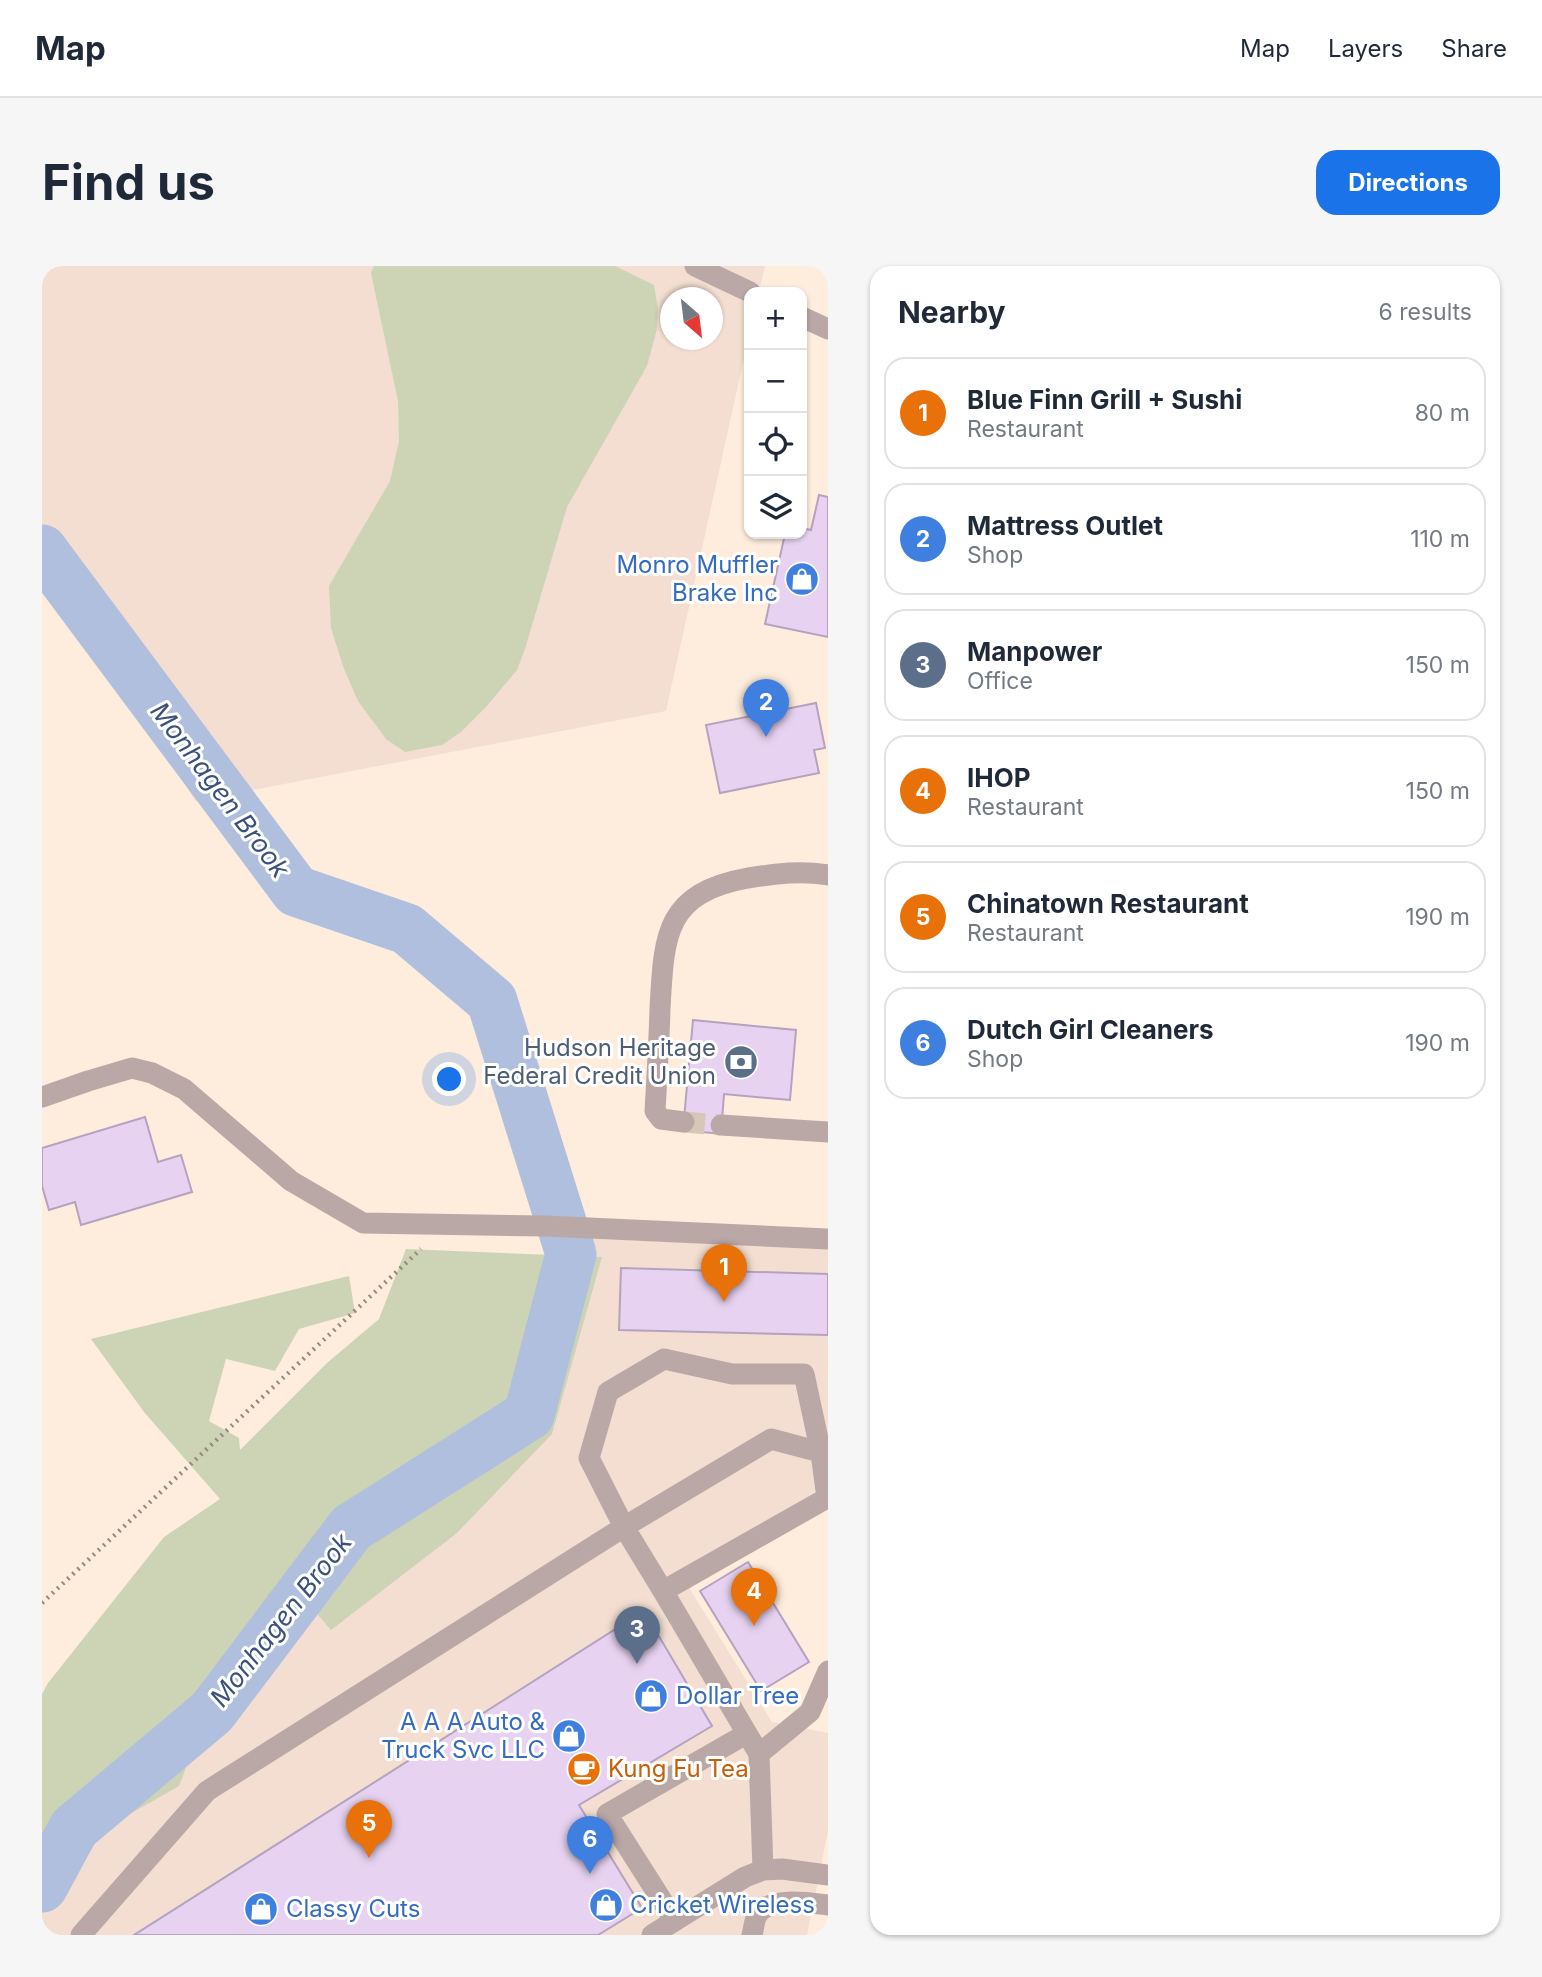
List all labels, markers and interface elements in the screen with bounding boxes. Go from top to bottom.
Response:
text: Map [35,28,106,68]
text: Map [1240,34,1290,63]
text: Layers [1328,34,1403,63]
text: Share [1441,34,1507,63]
button: Directions [1316,150,1500,215]
text: Find us [42,153,215,212]
north arrow [660,287,723,350]
map controls [744,287,807,539]
button: + [744,287,807,350]
text: Nearby [898,294,1006,330]
text: 6 results [1378,298,1472,326]
button: − [744,350,807,413]
text: Blue Finn Grill + Sushi [967,384,1242,415]
text: 1 [918,399,928,427]
text: 80 m [1415,399,1470,427]
button: locate [744,413,807,476]
text: Restaurant [967,415,1084,443]
button: layers [744,476,807,539]
text: Mattress Outlet [967,510,1163,541]
text: 2 [916,525,930,553]
text: 110 m [1410,525,1470,553]
text: Shop [967,541,1023,569]
place label: Monro Muffler Brake Inc [616,550,778,607]
shop icon: Monro Muffler Brake Inc [783,560,821,598]
text: Manpower [967,636,1102,667]
text: 3 [916,651,930,679]
text: 150 m [1406,651,1470,679]
text: Office [967,667,1033,695]
pin: 2 [743,679,789,737]
water label: Monhagen Brook [144,696,297,884]
text: IHOP [967,762,1031,793]
text: 4 [915,777,931,805]
text: 150 m [1406,777,1470,805]
text: Restaurant [967,793,1084,821]
text: Chinatown Restaurant [967,888,1249,919]
text: 5 [916,903,930,931]
text: 190 m [1405,903,1470,931]
text: Restaurant [967,919,1084,947]
text: Dutch Girl Cleaners [967,1014,1214,1045]
text: 6 [916,1029,930,1057]
text: 190 m [1405,1029,1470,1057]
place label: Hudson Heritage Federal Credit Union [483,1033,716,1090]
bank icon: Hudson Heritage Federal Credit Union [722,1043,760,1081]
text: Shop [967,1045,1023,1073]
your location [432,1062,466,1096]
pin: 1 [701,1244,747,1302]
water label: Monhagen Brook [203,1526,358,1712]
pin: 4 [731,1568,777,1626]
pin: 3 [614,1606,660,1664]
shop icon: Dollar Tree [632,1677,670,1715]
place label: Dollar Tree [676,1681,799,1710]
place label: A A A Auto & Truck Svc LLC [381,1707,546,1764]
shop icon: A A A Auto & Truck Svc LLC [550,1717,588,1755]
cafe icon: Kung Fu Tea [565,1750,603,1788]
place label: Kung Fu Tea [608,1754,749,1783]
pin: 5 [346,1800,392,1858]
pin: 6 [567,1816,613,1874]
shop icon: Cricket Wireless [587,1886,625,1924]
shop icon: Classy Cuts [242,1890,280,1928]
place label: Cricket Wireless [630,1890,815,1919]
place label: Classy Cuts [286,1894,420,1923]

